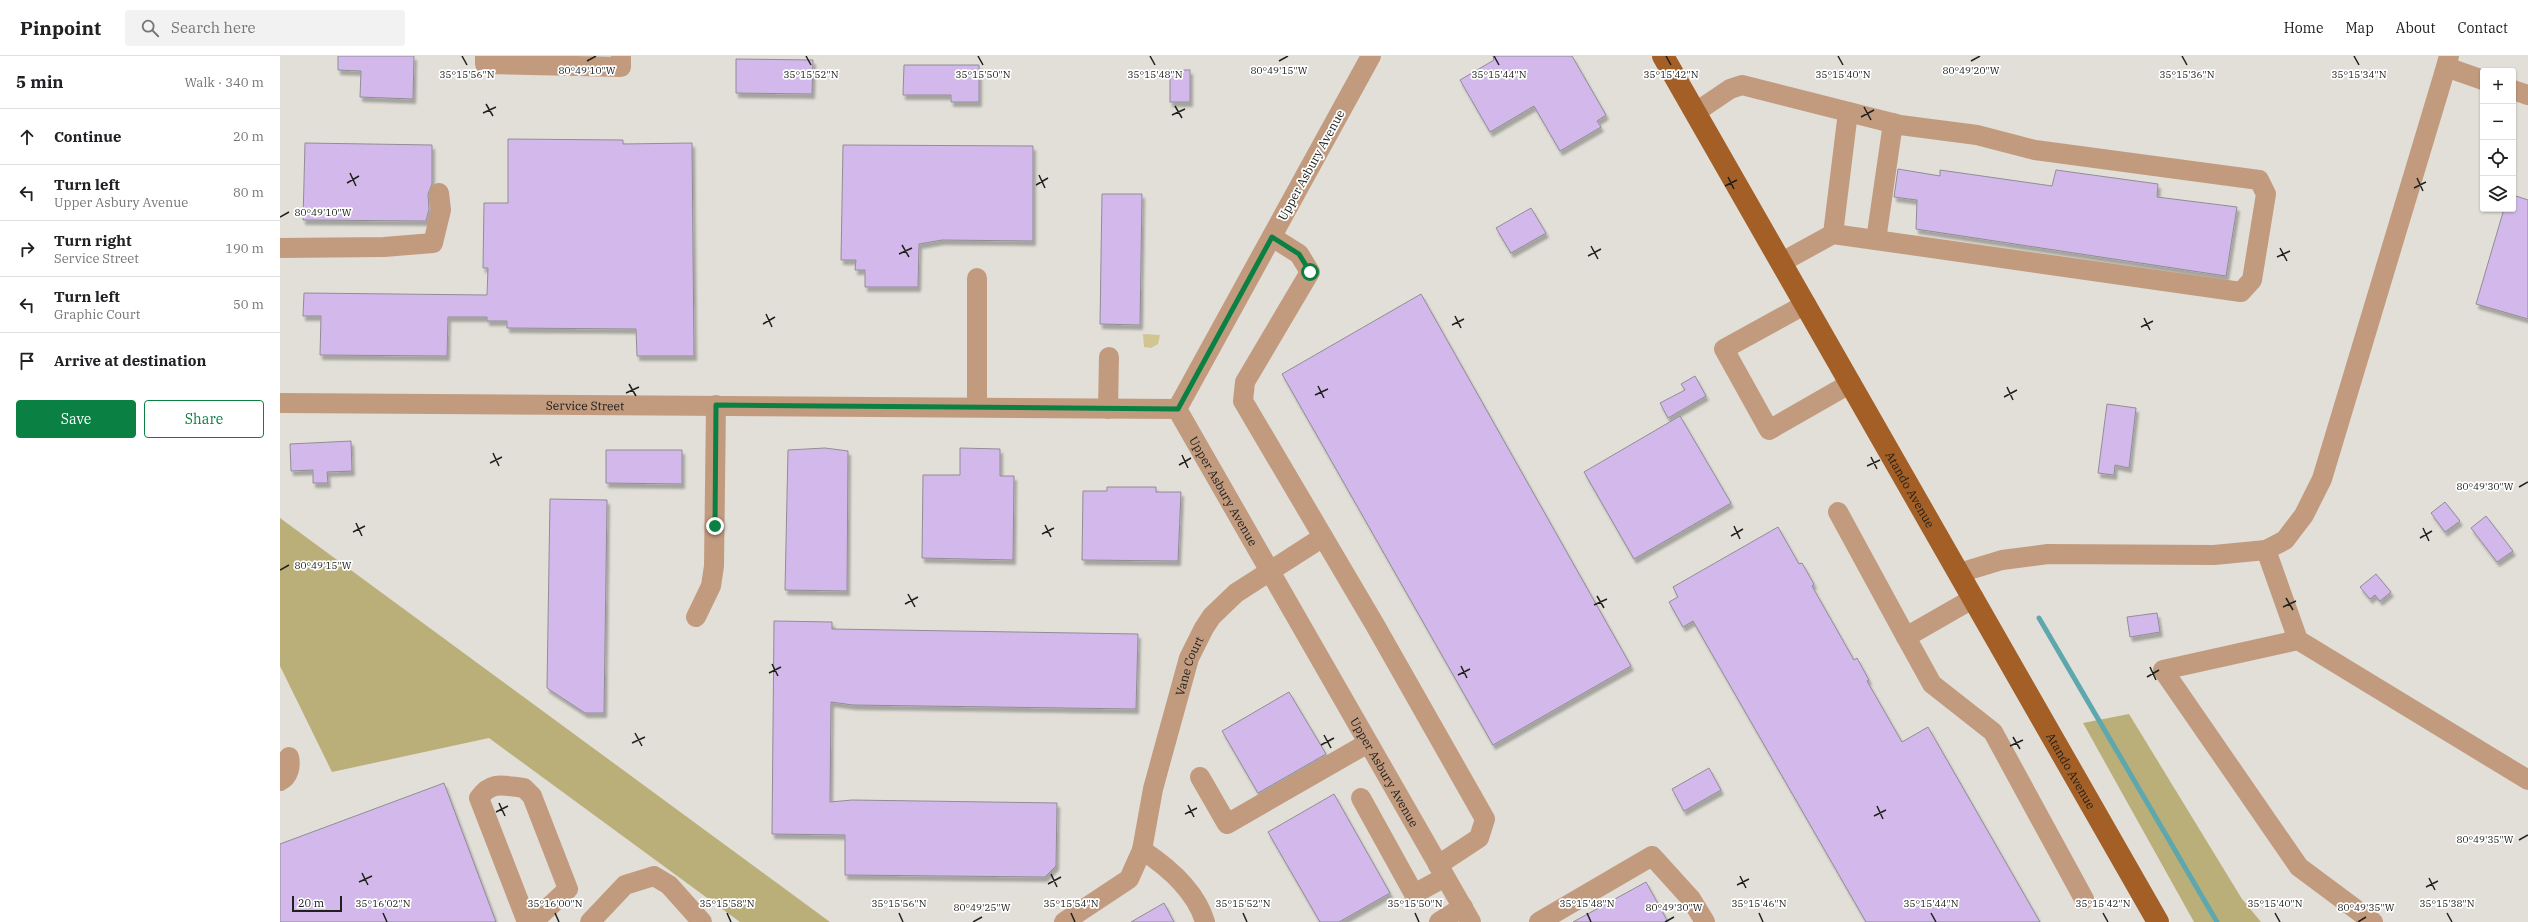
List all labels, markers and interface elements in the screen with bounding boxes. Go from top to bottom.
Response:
search box [125,10,405,46]
text: Pinpoint [20,16,101,40]
icon: search [139,17,161,39]
text: Search here [171,18,256,37]
text: Home [2284,19,2323,37]
text: Map [2345,19,2374,37]
text: About [2396,19,2435,37]
text: Contact [2457,19,2508,37]
text: 80°49'10"W [558,64,616,77]
text: 80°49'15"W [1250,64,1308,77]
text: 80°49'20"W [1942,64,2000,77]
text: 35°15'56"N [440,68,495,81]
text: 35°15'52"N [784,68,839,81]
text: 35°15'50"N [956,68,1011,81]
text: 35°15'48"N [1128,68,1183,81]
text: 35°15'44"N [1472,68,1527,81]
text: 35°15'42"N [1644,68,1699,81]
text: 35°15'40"N [1816,68,1871,81]
text: 35°15'36"N [2160,68,2215,81]
text: 35°15'34"N [2332,68,2387,81]
map controls [2480,68,2516,212]
button: + [2480,68,2516,104]
text: 5 min [16,71,64,93]
text: Walk · 340 m [185,74,264,91]
button: − [2480,104,2516,140]
street label: Upper Asbury Avenue [1274,107,1348,223]
icon: ahead [16,126,38,148]
text: Continue [54,127,121,146]
text: 20 m [233,128,264,145]
button: locate [2480,140,2516,176]
text: Turn left [54,175,120,194]
button: layers [2480,176,2516,212]
icon: left [16,182,38,204]
text: 80 m [233,184,264,201]
text: Upper Asbury Avenue [54,194,188,211]
text: 80°49'10"W [294,206,352,219]
text: Turn right [54,231,132,250]
icon: right [16,238,38,260]
text: 190 m [225,240,264,257]
text: Service Street [54,250,139,267]
route start [1301,263,1319,281]
text: Turn left [54,287,120,306]
icon: left [16,294,38,316]
text: 50 m [233,296,264,313]
text: Graphic Court [54,306,140,323]
icon: arrive [16,350,38,372]
text: Arrive at destination [54,351,206,370]
street label: Service Street [546,397,624,413]
button: Save [16,400,136,438]
button: Share [144,400,264,438]
street label: Upper Asbury Avenue [1186,433,1261,548]
street label: Atando Avenue [1883,448,1938,530]
text: 80°49'30"W [2456,480,2514,493]
route end [706,517,724,535]
text: 80°49'15"W [294,559,352,572]
street label: Vane Court [1171,634,1206,697]
street label: Upper Asbury Avenue [1348,714,1422,829]
street label: Atando Avenue [2044,730,2099,811]
text: 80°49'35"W [2456,833,2514,846]
scale bar [292,894,342,913]
text: 20 m [298,896,324,910]
text: 35°16'02"N [356,897,411,910]
text: 35°16'00"N [528,897,583,910]
text: 35°15'58"N [700,897,755,910]
text: 35°15'56"N [872,897,927,910]
text: 35°15'54"N [1044,897,1099,910]
text: 35°15'52"N [1216,897,1271,910]
text: 35°15'50"N [1388,897,1443,910]
text: 35°15'48"N [1560,897,1615,910]
text: 35°15'46"N [1732,897,1787,910]
text: 35°15'44"N [1904,897,1959,910]
text: 35°15'42"N [2076,897,2131,910]
text: 35°15'40"N [2248,897,2303,910]
text: 35°15'38"N [2420,897,2475,910]
text: 80°49'25"W [953,901,1011,914]
text: 80°49'30"W [1645,901,1703,914]
text: 80°49'35"W [2337,901,2395,914]

